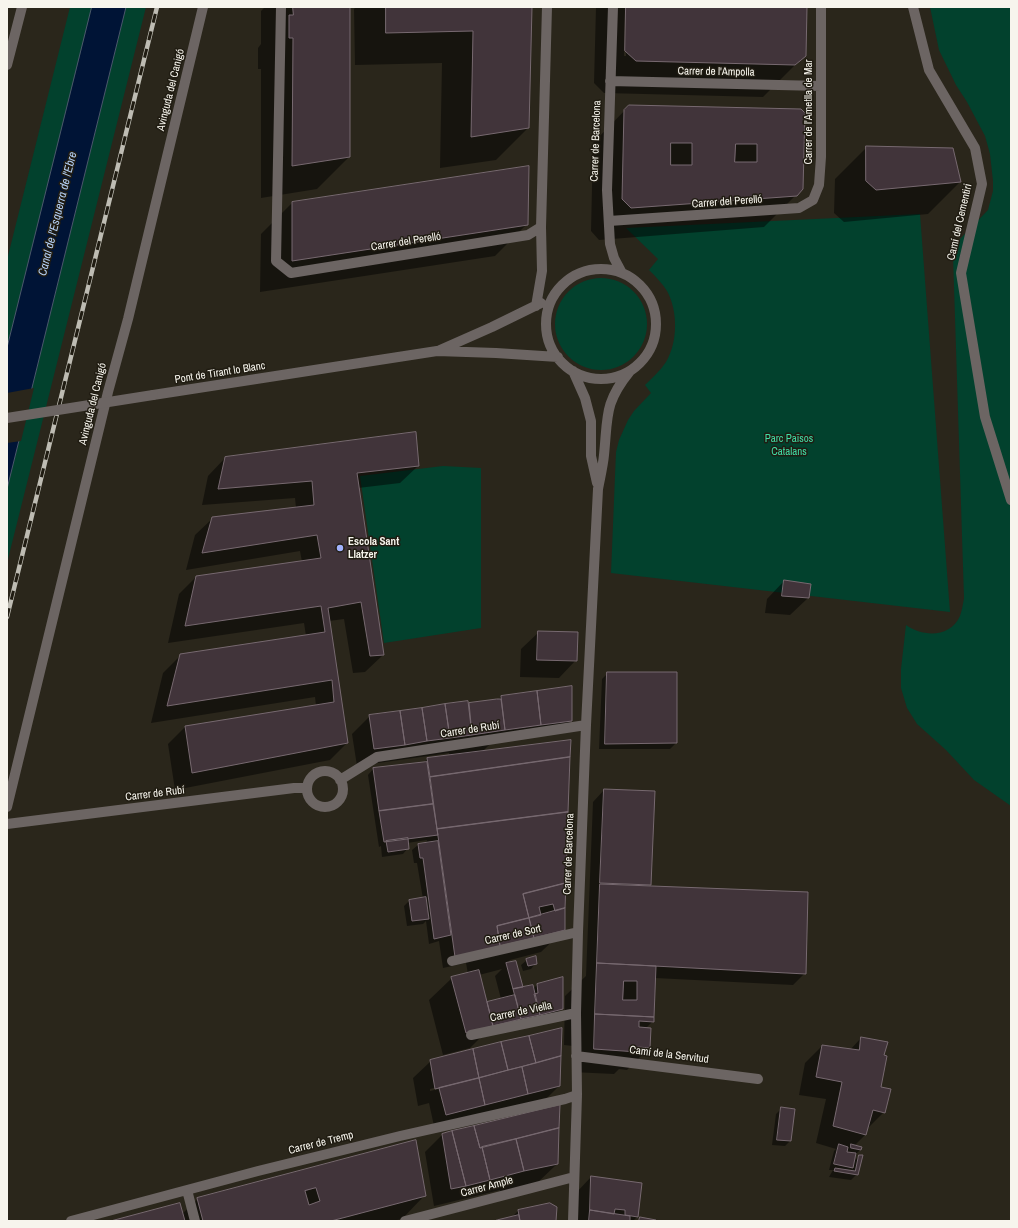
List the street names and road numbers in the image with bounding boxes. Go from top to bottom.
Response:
street label: Avinguda del Canigó [154,48,188,132]
street label: Carrer de l'Ametlla de Mar [802,60,816,164]
street label: Carrer de l'Ampolla [677,65,755,79]
street label: Carrer de Barcelona [588,100,604,182]
street label: Camí del Cementiri [945,182,975,262]
street label: Carrer del Perelló [691,193,763,211]
street label: Carrer del Perelló [370,230,442,254]
street label: Pont de Tirant lo Blanc [174,359,266,387]
street label: Avinguda del Canigó [76,362,110,446]
street label: Carrer de Rubí [440,719,500,741]
street label: Carrer de Rubí [125,784,185,804]
street label: Carrer de Barcelona [561,813,577,895]
street label: Carrer de Sort [484,922,542,948]
street label: Carrer de Viella [489,999,553,1025]
street label: Camí de la Servitud [629,1044,709,1066]
street label: Carrer de Tremp [287,1129,355,1157]
street label: Carrer Ample [459,1174,515,1200]

